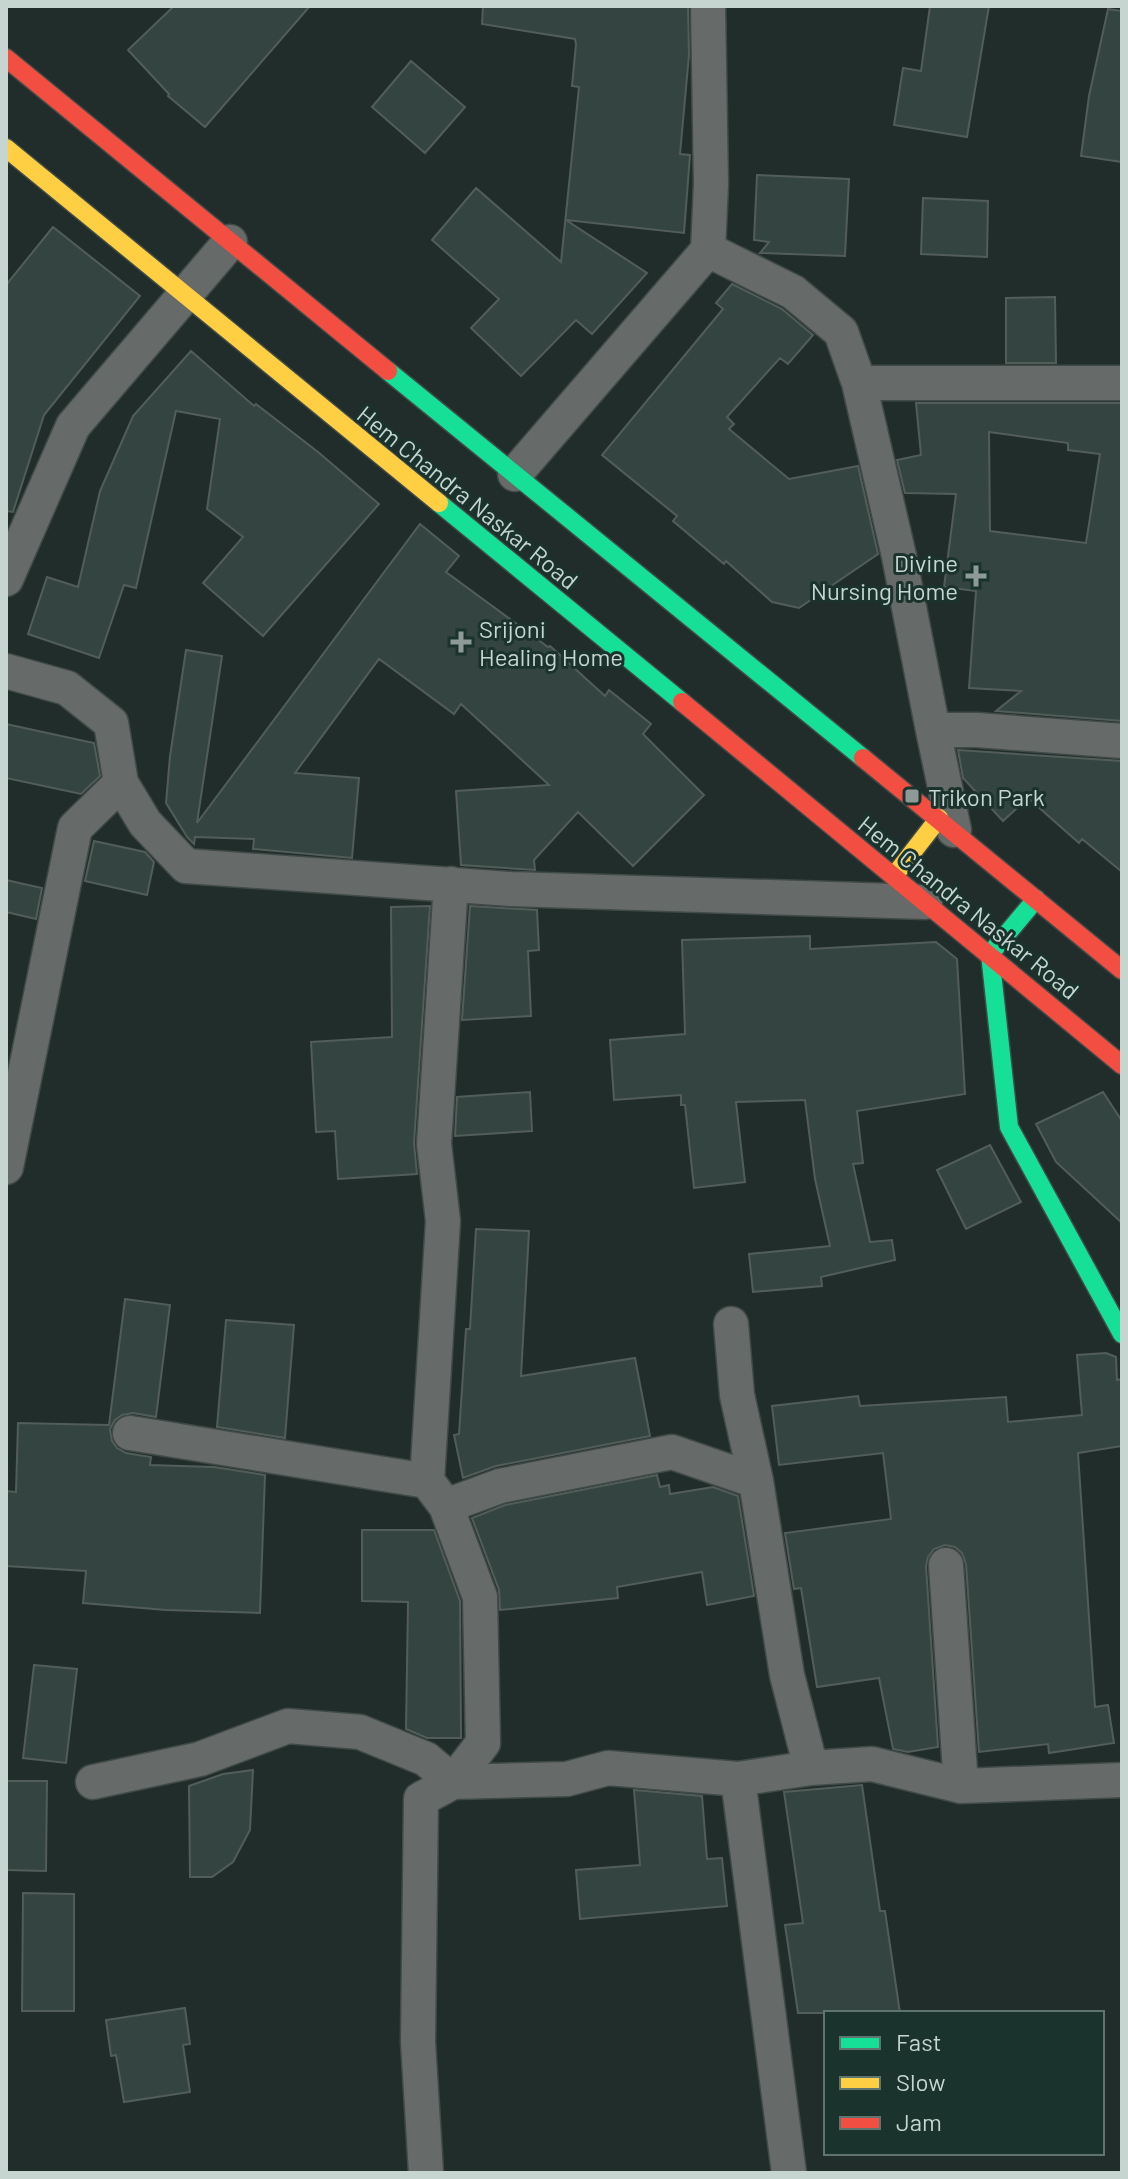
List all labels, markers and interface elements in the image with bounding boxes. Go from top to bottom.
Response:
street label: Hem Chandra Naskar Road [352,399,584,595]
place label: Divine Nursing Home [811,548,958,605]
marker: Divine Nursing Home [965,565,987,587]
place label: Srijoni Healing Home [479,614,623,671]
marker: Srijoni Healing Home [450,631,472,653]
place label: Trikon Park [928,782,1045,811]
marker: Trikon Park [903,787,921,805]
street label: Hem Chandra Naskar Road [853,809,1085,1005]
legend [824,2011,1104,2155]
text: Fast [896,2027,941,2056]
text: Slow [896,2067,945,2096]
text: Jam [896,2107,942,2136]

